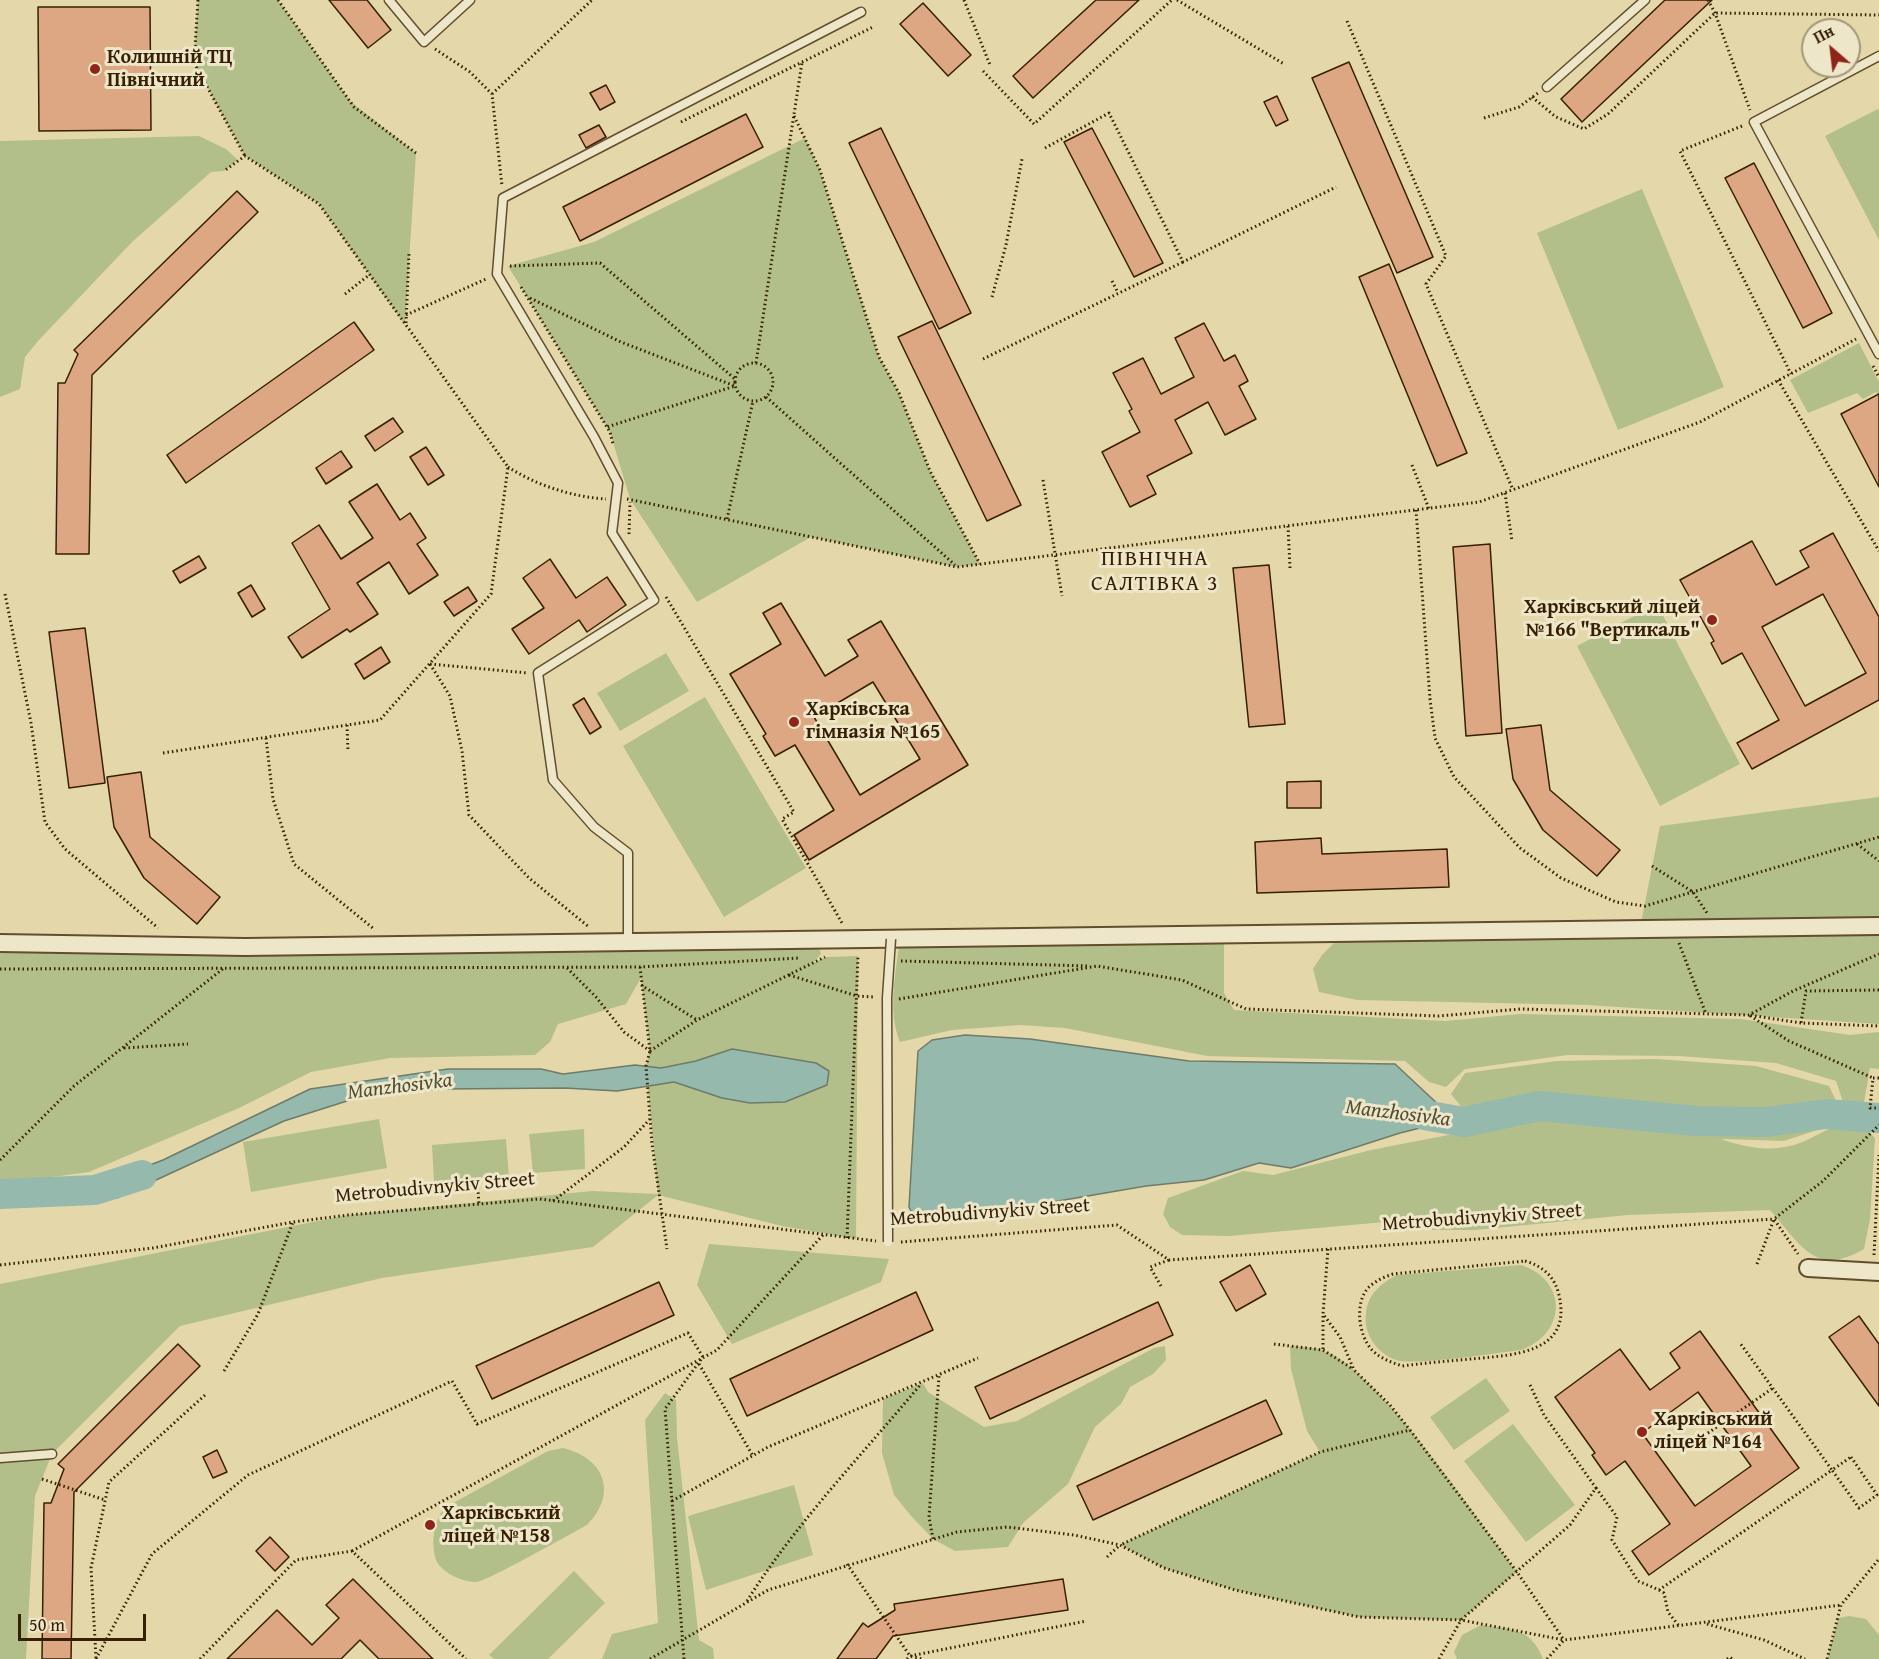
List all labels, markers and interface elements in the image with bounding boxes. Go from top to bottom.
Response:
north arrow [1801,18,1861,78]
text: Пн [1809,18,1838,49]
place label: Колишній ТЦ Північний [107,46,233,93]
marker: Колишній ТЦ Північний [88,62,102,76]
district label: ПІВНІЧНА САЛТІВКА 3 [1091,546,1219,598]
place label: Харківський ліцей №166 "Вертикаль" [1524,596,1700,643]
marker: Харківський ліцей №166 "Вертикаль" [1705,613,1719,627]
place label: Харківська гімназія №165 [806,698,940,745]
marker: Харківська гімназія №165 [787,715,801,729]
water label: Manzhosivka [346,1068,454,1106]
water label: Manzhosivka [1344,1095,1452,1133]
street label: Metrobudivnykiv Street [334,1167,536,1209]
street label: Metrobudivnykiv Street [889,1194,1091,1232]
street label: Metrobudivnykiv Street [1381,1199,1583,1237]
place label: Харківський ліцей №164 [1654,1408,1773,1455]
marker: Харківський ліцей №164 [1635,1425,1649,1439]
place label: Харківський ліцей №158 [442,1502,561,1549]
marker: Харківський ліцей №158 [423,1518,437,1532]
scale bar [21,1602,148,1640]
text: 50 m [29,1611,65,1638]

